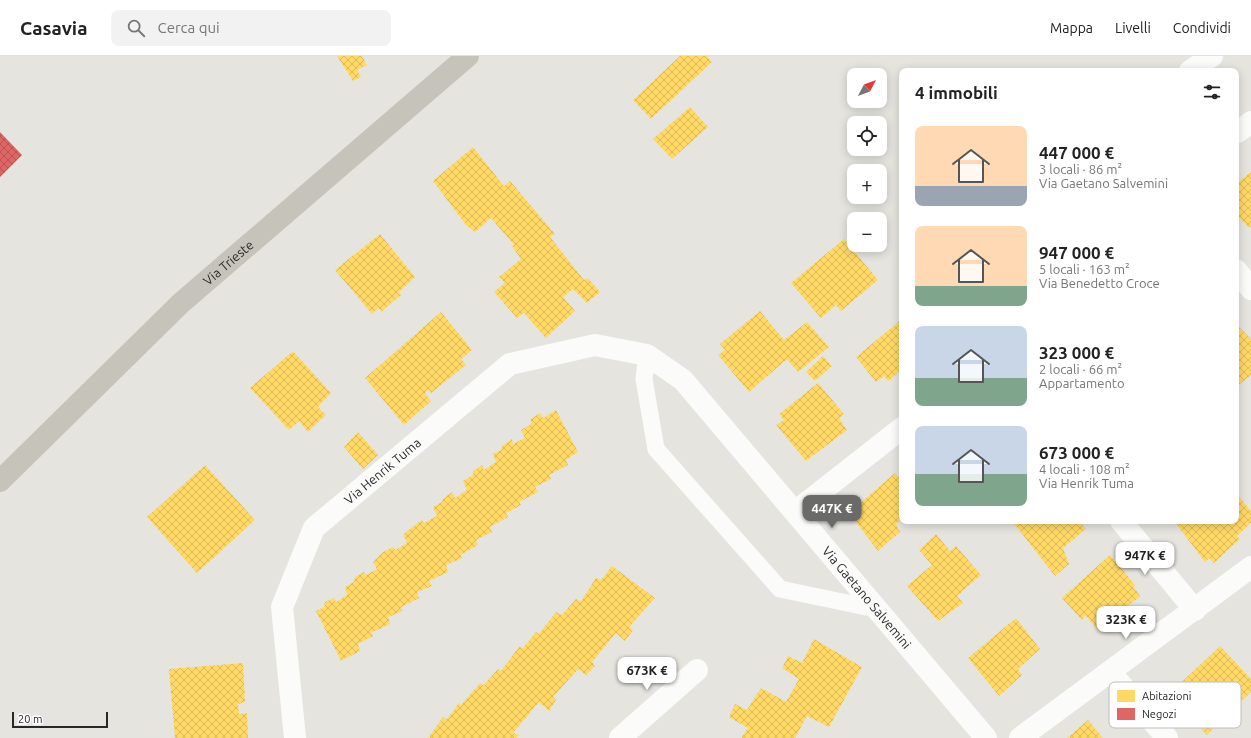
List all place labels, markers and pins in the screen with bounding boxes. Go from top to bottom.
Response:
pin: 447K € [799,495,865,529]
pin: 947K € [1112,542,1178,576]
pin: 323K € [1093,606,1159,640]
pin: 673K € [614,657,680,691]

